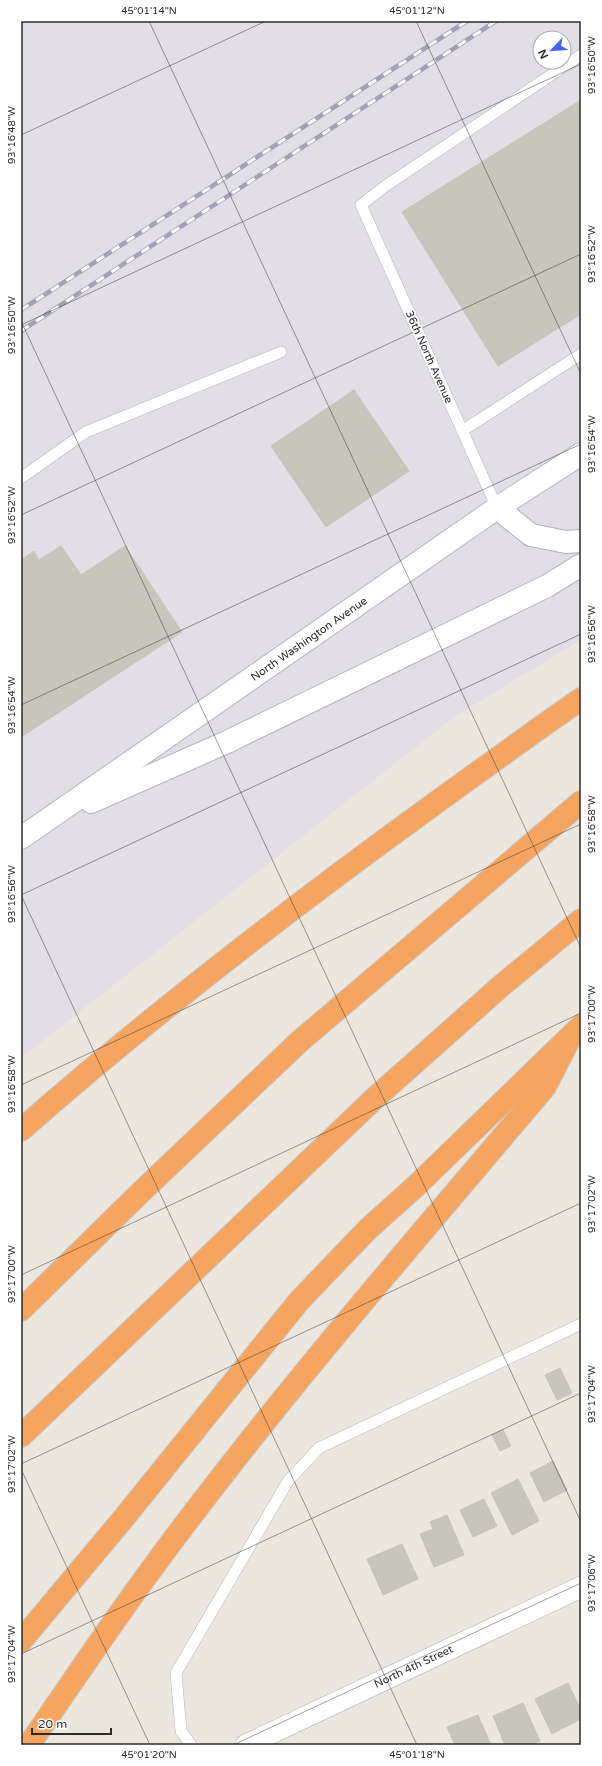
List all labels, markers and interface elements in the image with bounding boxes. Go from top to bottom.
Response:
text: 45°01'14"N [121,5,177,17]
text: 45°01'12"N [389,5,445,17]
north arrow [532,30,572,70]
text: 93°16'50"W [586,36,598,94]
text: N [536,47,551,61]
text: 93°16'48"W [6,106,18,164]
text: 93°16'52"W [586,225,598,283]
text: 93°16'50"W [6,296,18,354]
street label: 36th North Avenue [403,309,455,405]
text: 93°16'54"W [586,415,598,473]
text: 93°16'52"W [6,486,18,544]
street label: North Washington Avenue [248,594,369,683]
text: 93°16'56"W [586,605,598,663]
text: 93°16'54"W [6,676,18,734]
text: 93°16'58"W [586,795,598,853]
text: 93°16'56"W [6,865,18,923]
text: 93°17'00"W [586,985,598,1043]
text: 93°16'58"W [6,1055,18,1113]
text: 93°17'02"W [586,1175,598,1233]
text: 93°17'00"W [6,1245,18,1303]
text: 93°17'04"W [586,1365,598,1423]
text: 93°17'02"W [6,1435,18,1493]
text: 93°17'06"W [586,1554,598,1612]
text: 93°17'04"W [6,1625,18,1683]
street label: North 4th Street [372,1642,455,1690]
scale bar [32,1710,111,1736]
text: 20 m [38,1717,67,1731]
text: 45°01'20"N [121,1749,177,1761]
text: 45°01'18"N [389,1749,445,1761]

